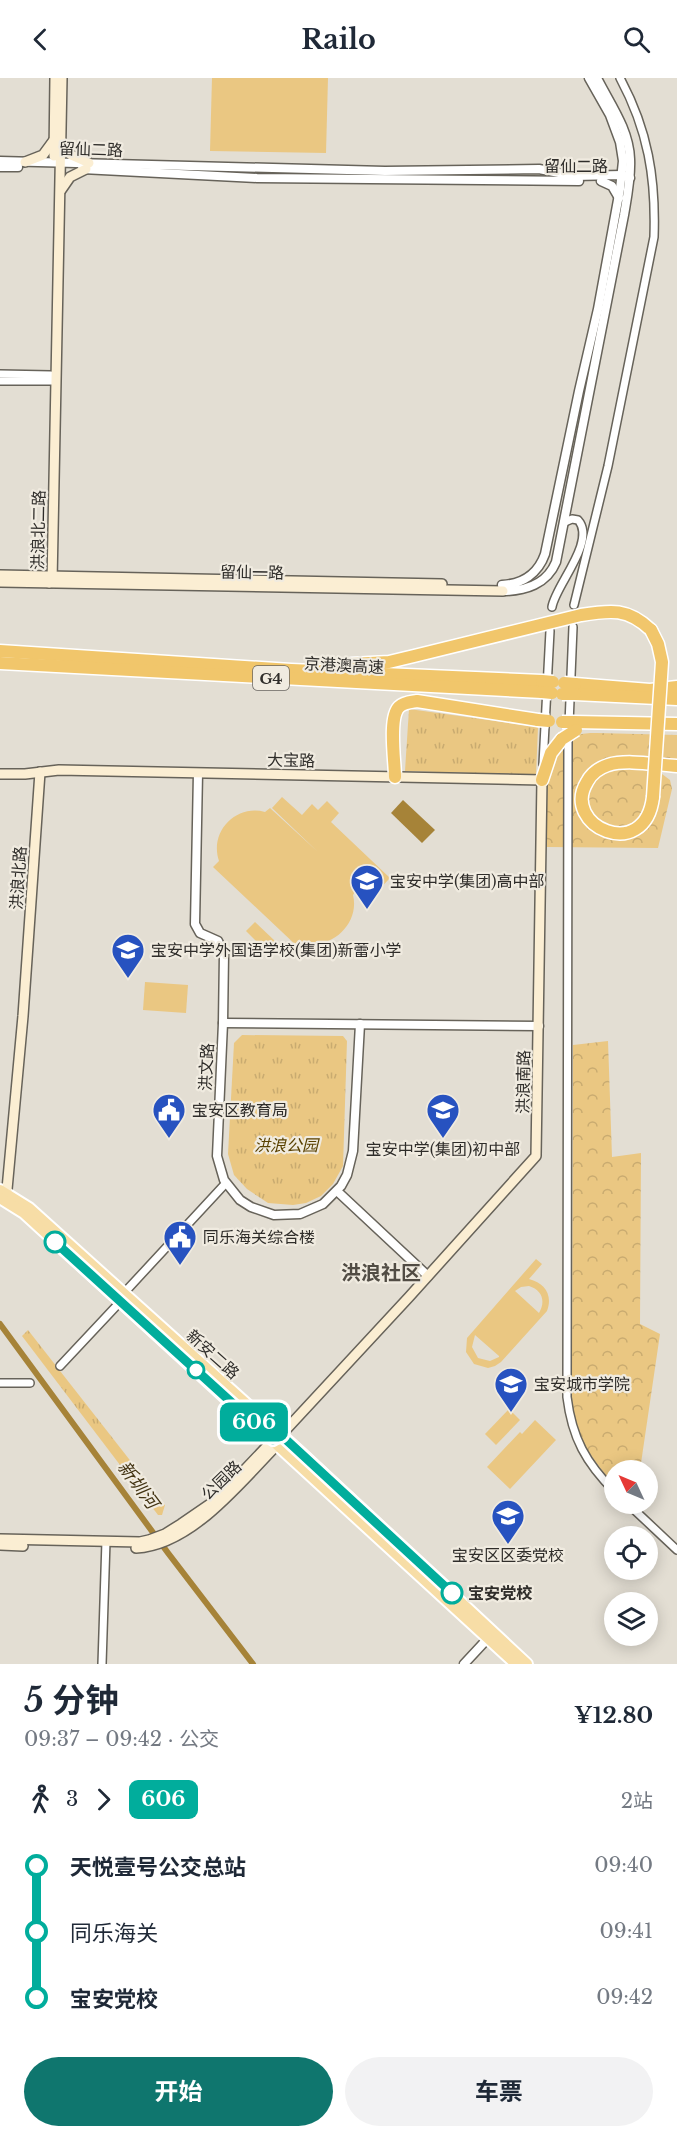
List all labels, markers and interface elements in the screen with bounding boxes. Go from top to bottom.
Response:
icon: back [24,23,57,56]
text: Railo [301,23,376,56]
icon: search [620,23,653,56]
street label: 留仙二路 [59,138,123,160]
street label: 留仙二路 [544,156,608,176]
street label: 洪浪北二路 [27,490,49,570]
street label: 留仙一路 [220,561,284,583]
street label: 京港澳高速 [304,653,384,677]
road number: G4 [253,666,289,690]
street label: 大宝路 [267,750,315,770]
street label: 洪浪北路 [6,845,30,911]
school or university icon: 宝安中学(集团)高中部 [349,863,385,910]
place label: 宝安中学(集团)高中部 [390,871,545,891]
school or university icon: 宝安中学外国语学校(集团)新蕾小学 [110,932,146,979]
place label: 宝安中学外国语学校(集团)新蕾小学 [151,940,402,960]
street label: 洪文路 [195,1043,217,1091]
street label: 洪浪南路 [512,1050,534,1114]
public building icon: 宝安区教育局 [151,1092,187,1139]
school or university icon: 宝安中学(集团)初中部 [425,1092,461,1139]
place label: 宝安区教育局 [192,1100,288,1120]
park label: 洪浪公园 [254,1135,320,1155]
place label: 宝安中学(集团)初中部 [366,1139,520,1159]
public building icon: 同乐海关综合楼 [162,1219,198,1266]
place label: 同乐海关综合楼 [203,1227,315,1247]
unlabelled marker [44,1231,66,1253]
district label: 洪浪社区 [341,1261,421,1285]
street label: 新安二路 [183,1325,243,1383]
unlabelled marker [187,1361,205,1379]
school or university icon: 宝安城市学院 [493,1366,529,1413]
place label: 宝安城市学院 [534,1374,630,1394]
line badge: 606 [220,1402,288,1442]
text: 606 [232,1409,276,1435]
street label: 公园路 [197,1456,245,1504]
water label: 新圳河 [113,1457,165,1516]
north arrow [604,1460,658,1514]
map controls [604,1460,658,1646]
school or university icon: 宝安区区委党校 [490,1498,526,1545]
button: locate [604,1526,658,1580]
place label: 宝安区区委党校 [452,1545,564,1565]
marker: 宝安党校 [441,1582,463,1604]
place label: 宝安党校 [468,1583,533,1603]
button: layers [604,1592,658,1646]
text: 5 分钟 [24,1680,118,1721]
text: ¥12.80 [574,1702,653,1729]
text: 09:37 – 09:42 · 公交 [24,1727,219,1751]
icon: walk [24,1783,57,1816]
icon: forward [87,1783,120,1816]
text: 606 [141,1786,186,1812]
text: 3 [66,1787,78,1811]
text: 2站 [621,1789,653,1813]
text: 09:40 [594,1853,653,1877]
text: 天悦壹号公交总站 [70,1854,246,1881]
text: 09:41 [600,1919,653,1943]
text: 同乐海关 [70,1920,158,1947]
text: 09:42 [596,1985,653,2009]
text: 宝安党校 [70,1986,158,2013]
button: 开始 [24,2057,333,2126]
button: 车票 [345,2057,653,2126]

